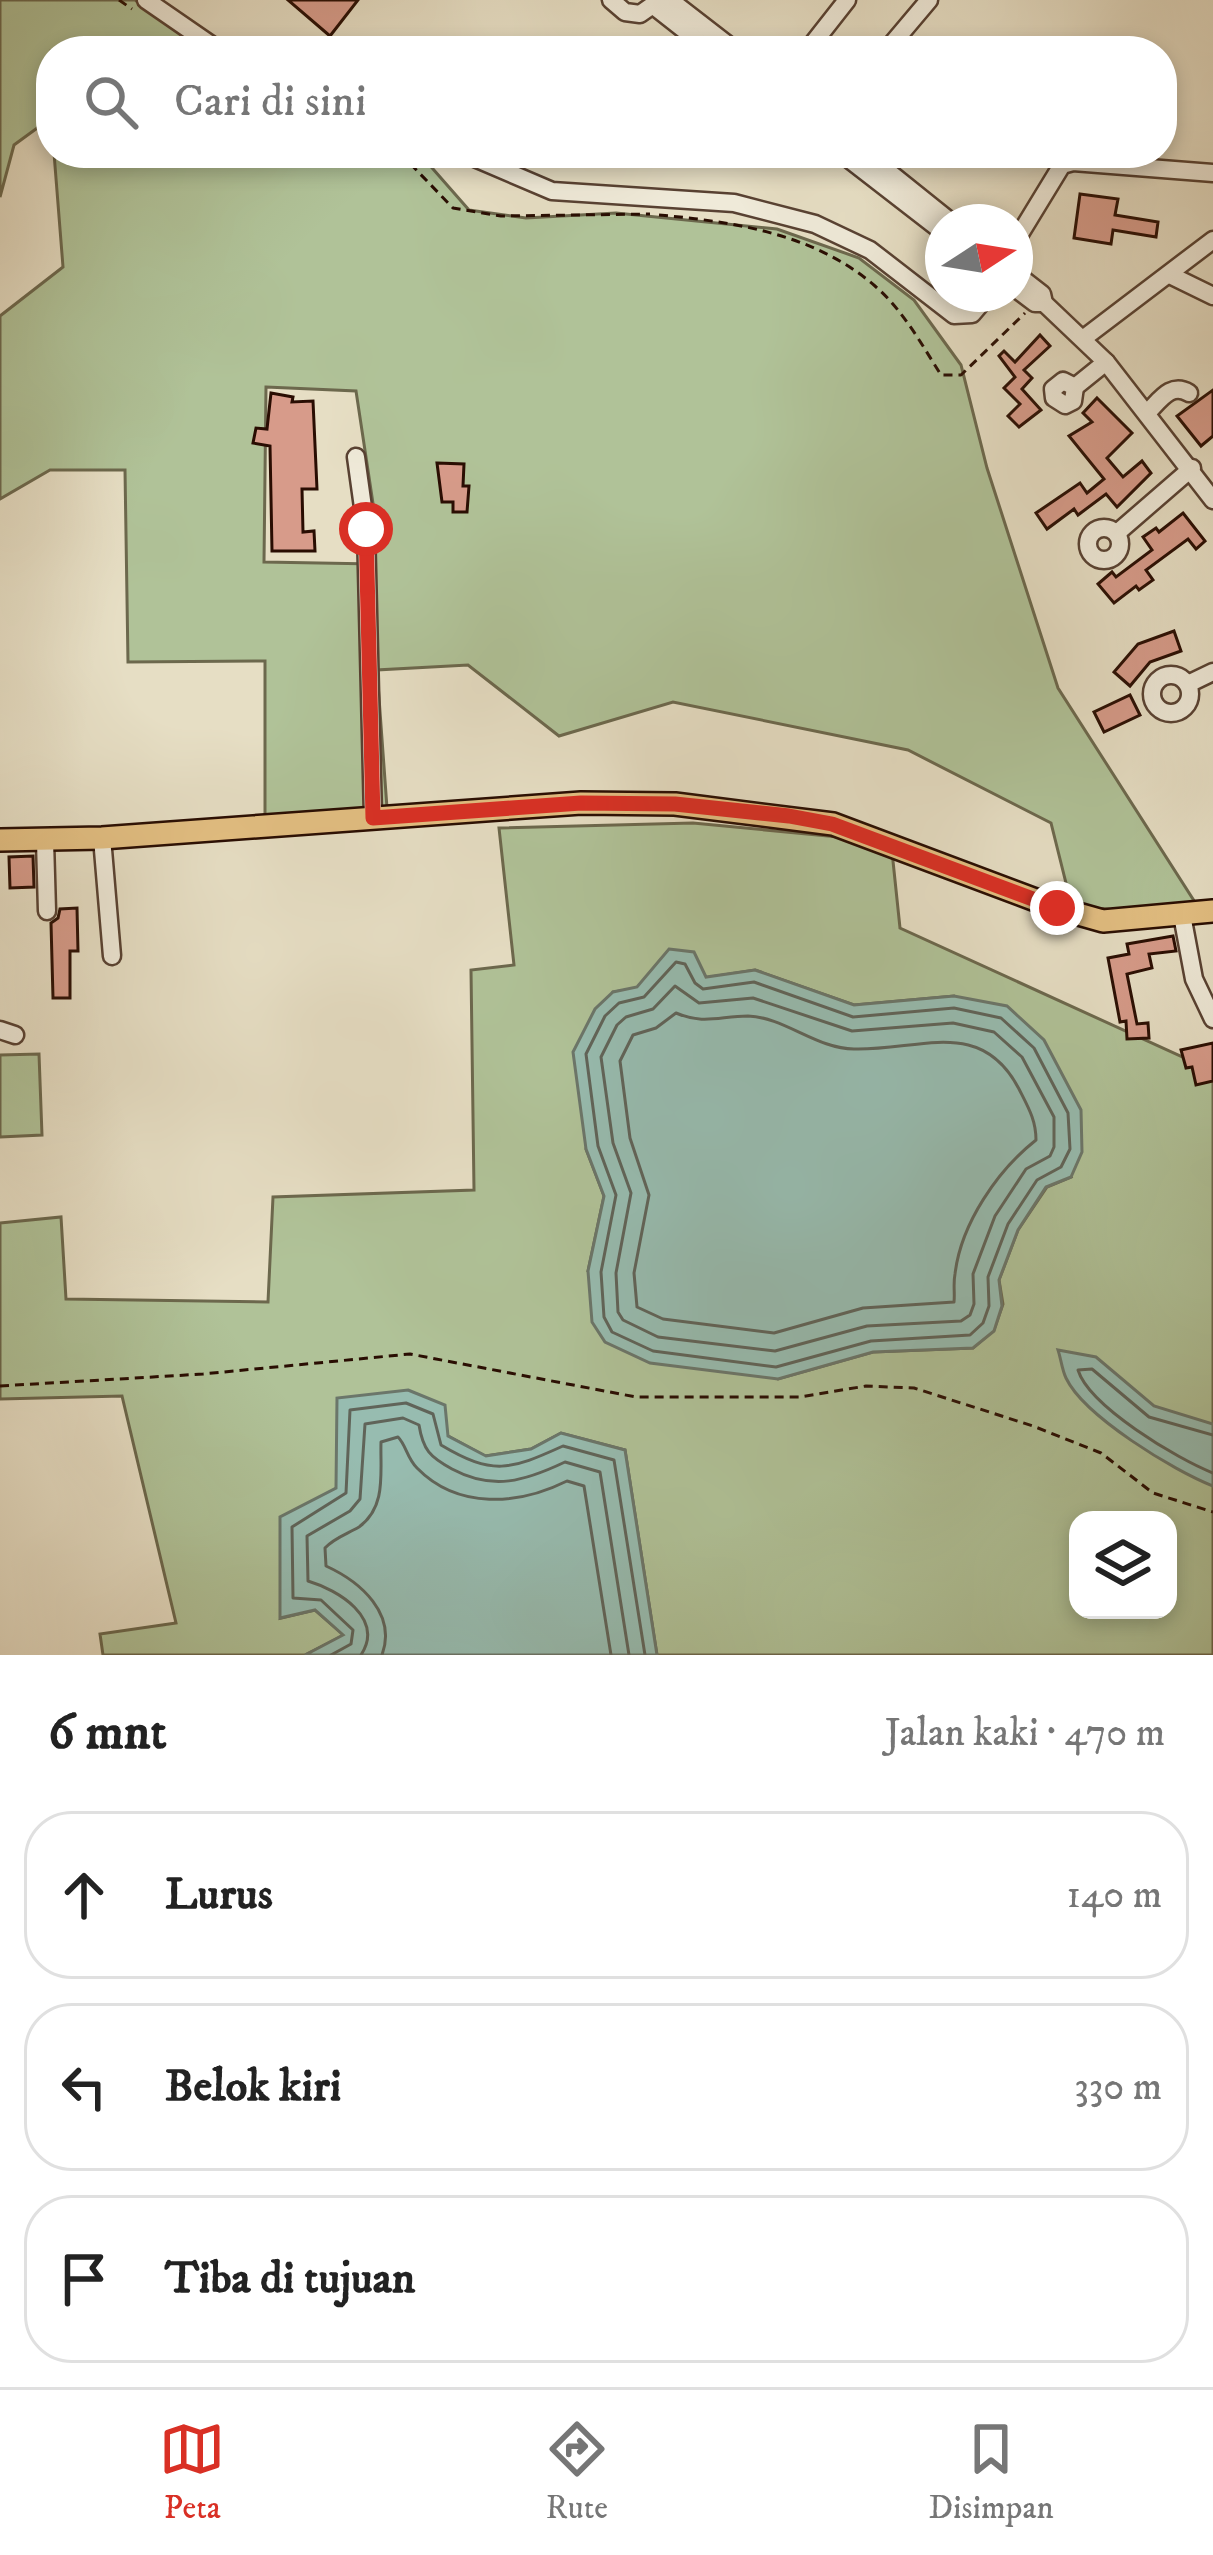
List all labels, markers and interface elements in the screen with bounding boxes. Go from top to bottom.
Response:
search box [36,36,1177,168]
icon: search [78,69,144,135]
text: Cari di sini [174,74,366,130]
north arrow [925,204,1033,312]
route start [339,502,393,556]
route end [1030,881,1084,935]
map controls [1069,1511,1177,1619]
button: layers [1069,1511,1177,1619]
text: 6 mnt [48,1701,167,1765]
text: Jalan kaki · 470 m [885,1709,1165,1758]
icon: ahead [51,1862,117,1928]
text: Lurus [165,1867,273,1923]
text: 140 m [1067,1871,1162,1920]
icon: left [51,2054,117,2120]
text: Belok kiri [165,2059,341,2115]
text: 330 m [1074,2063,1162,2112]
icon: arrive [51,2246,117,2312]
text: Tiba di tujuan [165,2251,415,2307]
tab: Peta [159,2416,225,2529]
tab: Rute [544,2416,610,2529]
tab: Disimpan [928,2416,1054,2529]

